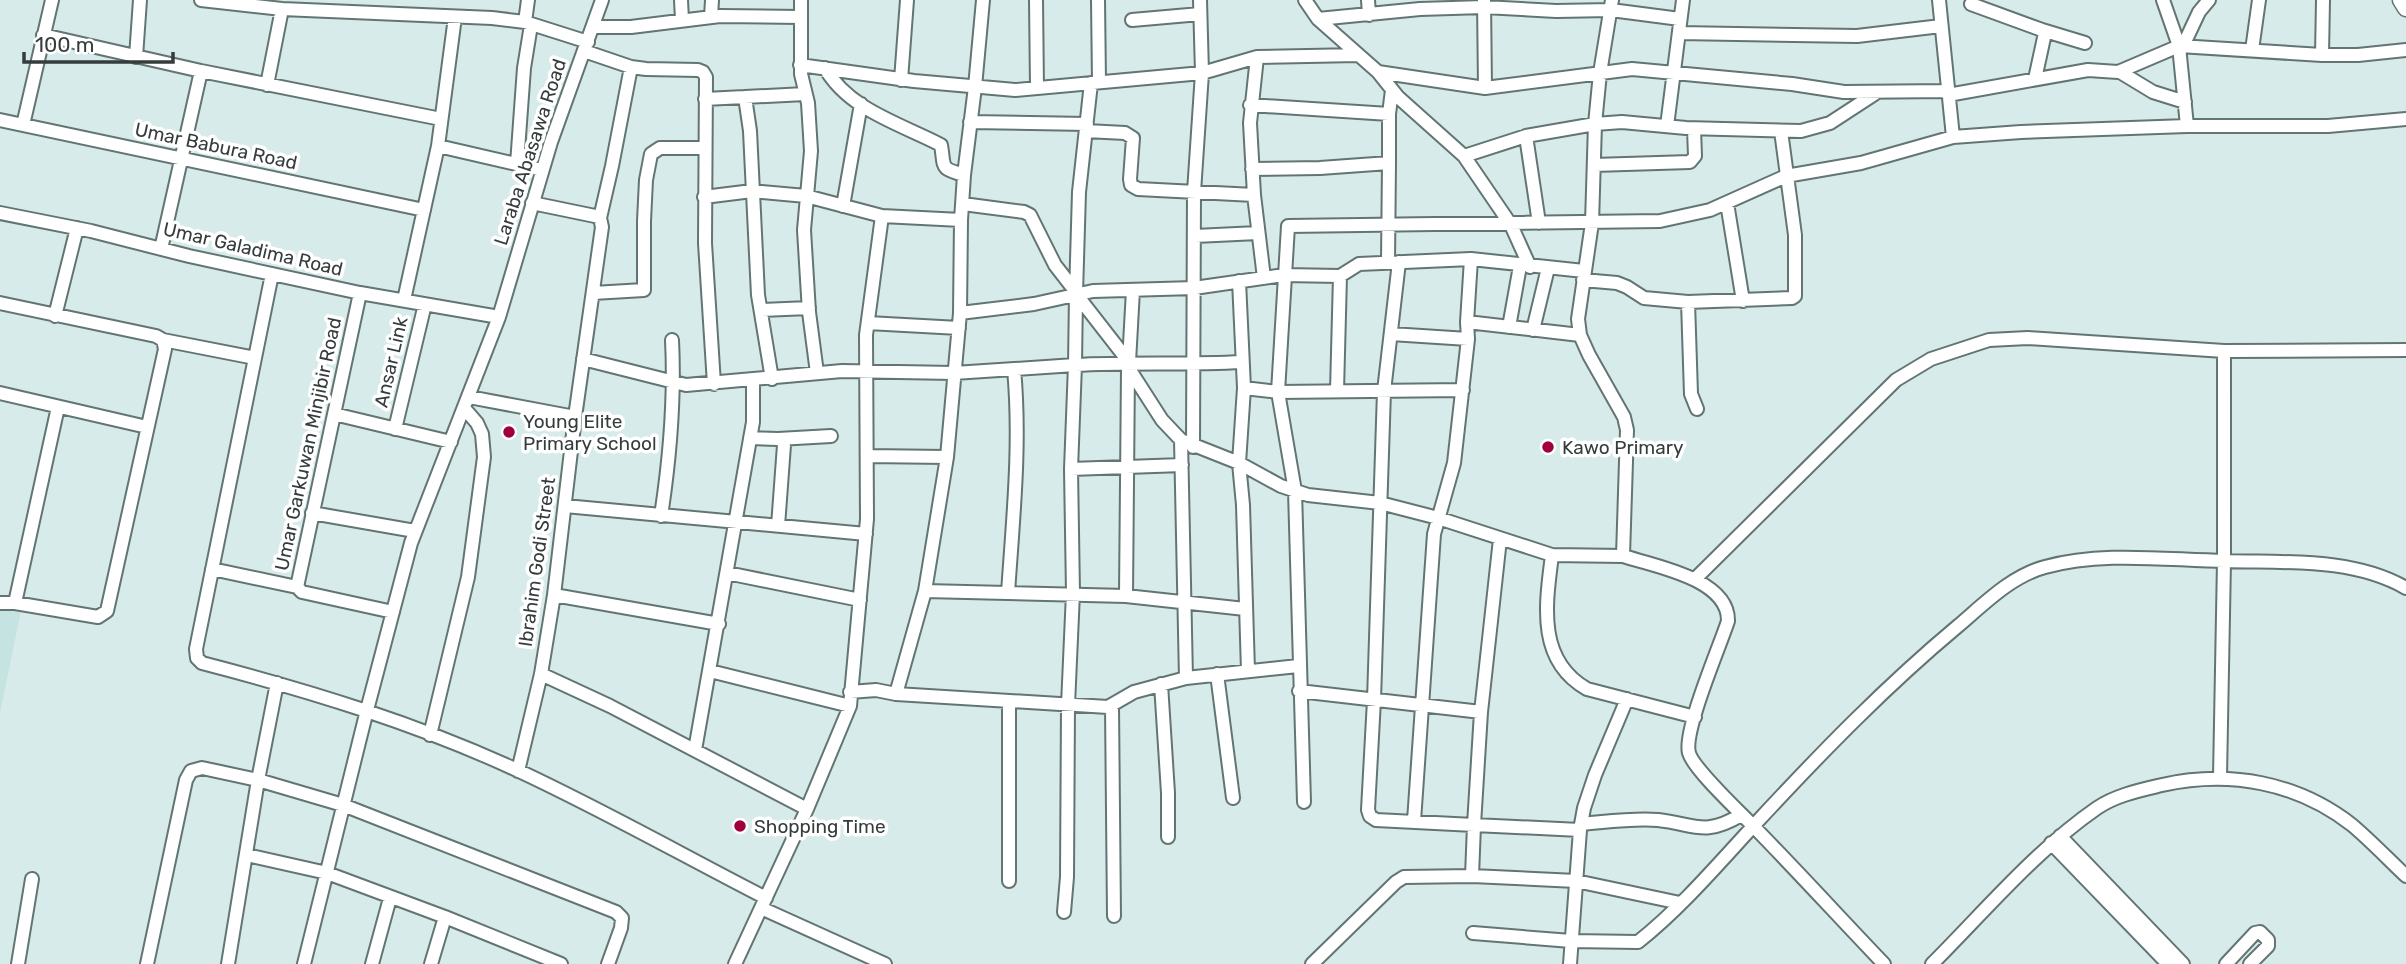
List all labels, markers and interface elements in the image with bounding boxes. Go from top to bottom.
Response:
scale bar [24,21,173,65]
text: 100 m [35,32,94,57]
street label: Laraba Abasawa Road [489,56,571,248]
street label: Umar Babura Road [133,118,299,174]
street label: Umar Galadima Road [161,217,345,281]
street label: Ansar Link [369,314,413,410]
street label: Umar Garkuwan Minjibir Road [270,315,346,573]
place label: Young Elite Primary School [523,410,657,455]
marker: Young Elite Primary School [501,424,517,440]
place label: Kawo Primary [1562,436,1683,459]
marker: Kawo Primary [1540,439,1556,455]
street label: Ibrahim Godi Street [514,475,560,648]
place label: Shopping Time [754,815,886,838]
marker: Shopping Time [732,818,748,834]

